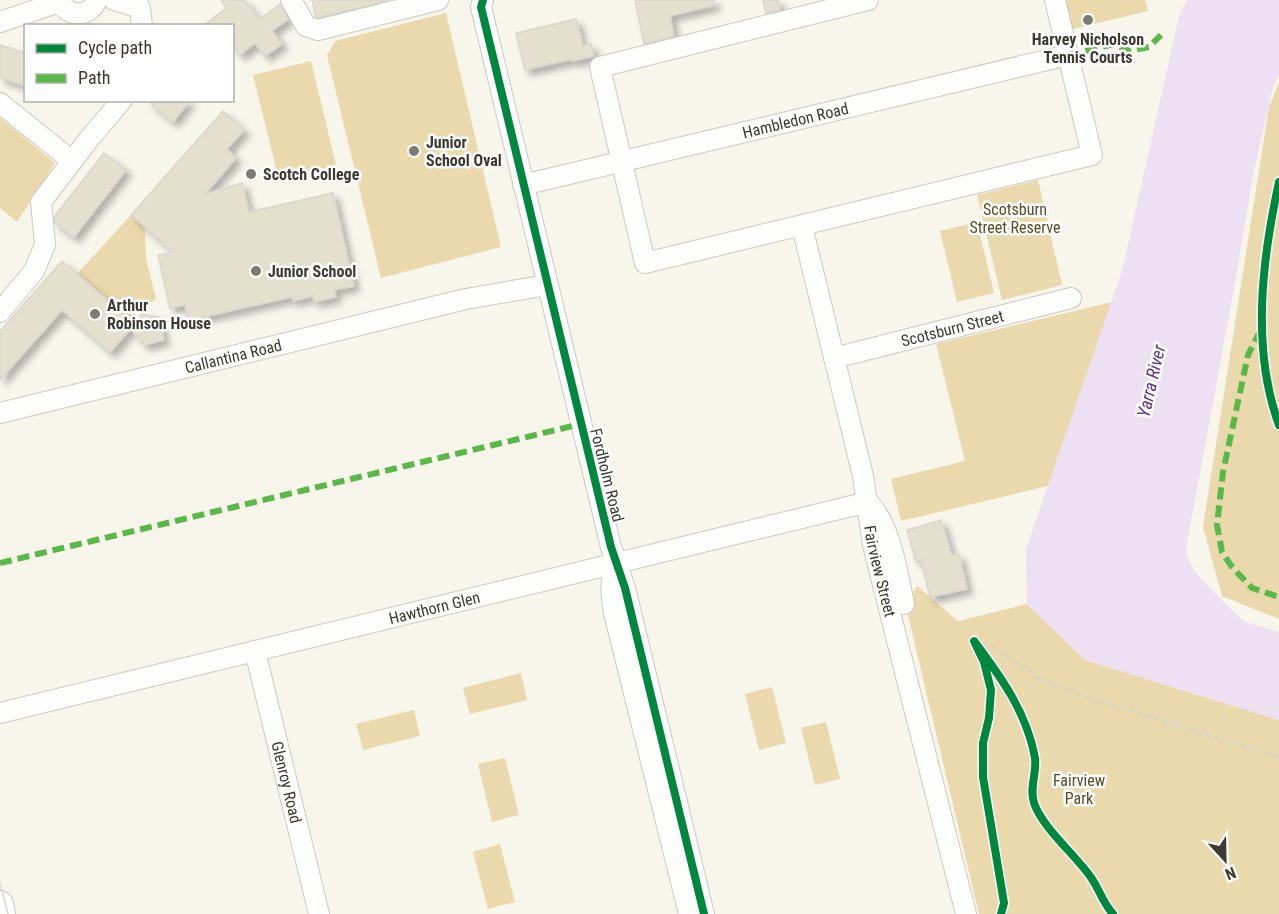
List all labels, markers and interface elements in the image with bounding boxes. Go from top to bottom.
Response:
marker: Harvey Nicholson Tennis Courts [1081,13,1095,27]
legend [24,24,234,102]
place label: Harvey Nicholson Tennis Courts [1032,30,1144,67]
text: Cycle path [78,37,152,58]
text: Path [78,67,111,88]
street label: Hambledon Road [741,98,850,142]
place label: Junior School Oval [426,133,502,170]
marker: Junior School Oval [407,144,421,158]
place label: Scotch College [263,165,360,184]
marker: Scotch College [244,167,258,181]
park label: Scotsburn Street Reserve [969,200,1061,237]
place label: Junior School [268,262,356,281]
marker: Junior School [249,264,263,278]
place label: Arthur Robinson House [107,296,211,333]
street label: Scotsburn Street [899,306,1006,350]
marker: Arthur Robinson House [88,307,102,321]
street label: Callantina Road [183,335,284,377]
water label: Yarra River [1132,342,1170,419]
street label: Fordholm Road [586,426,628,524]
street label: Fairview Street [861,524,900,619]
street label: Hawthorn Glen [387,587,482,628]
street label: Glenroy Road [268,739,306,825]
park label: Fairview Park [1053,771,1105,808]
north arrow [1195,830,1255,890]
text: N [1222,863,1239,884]

